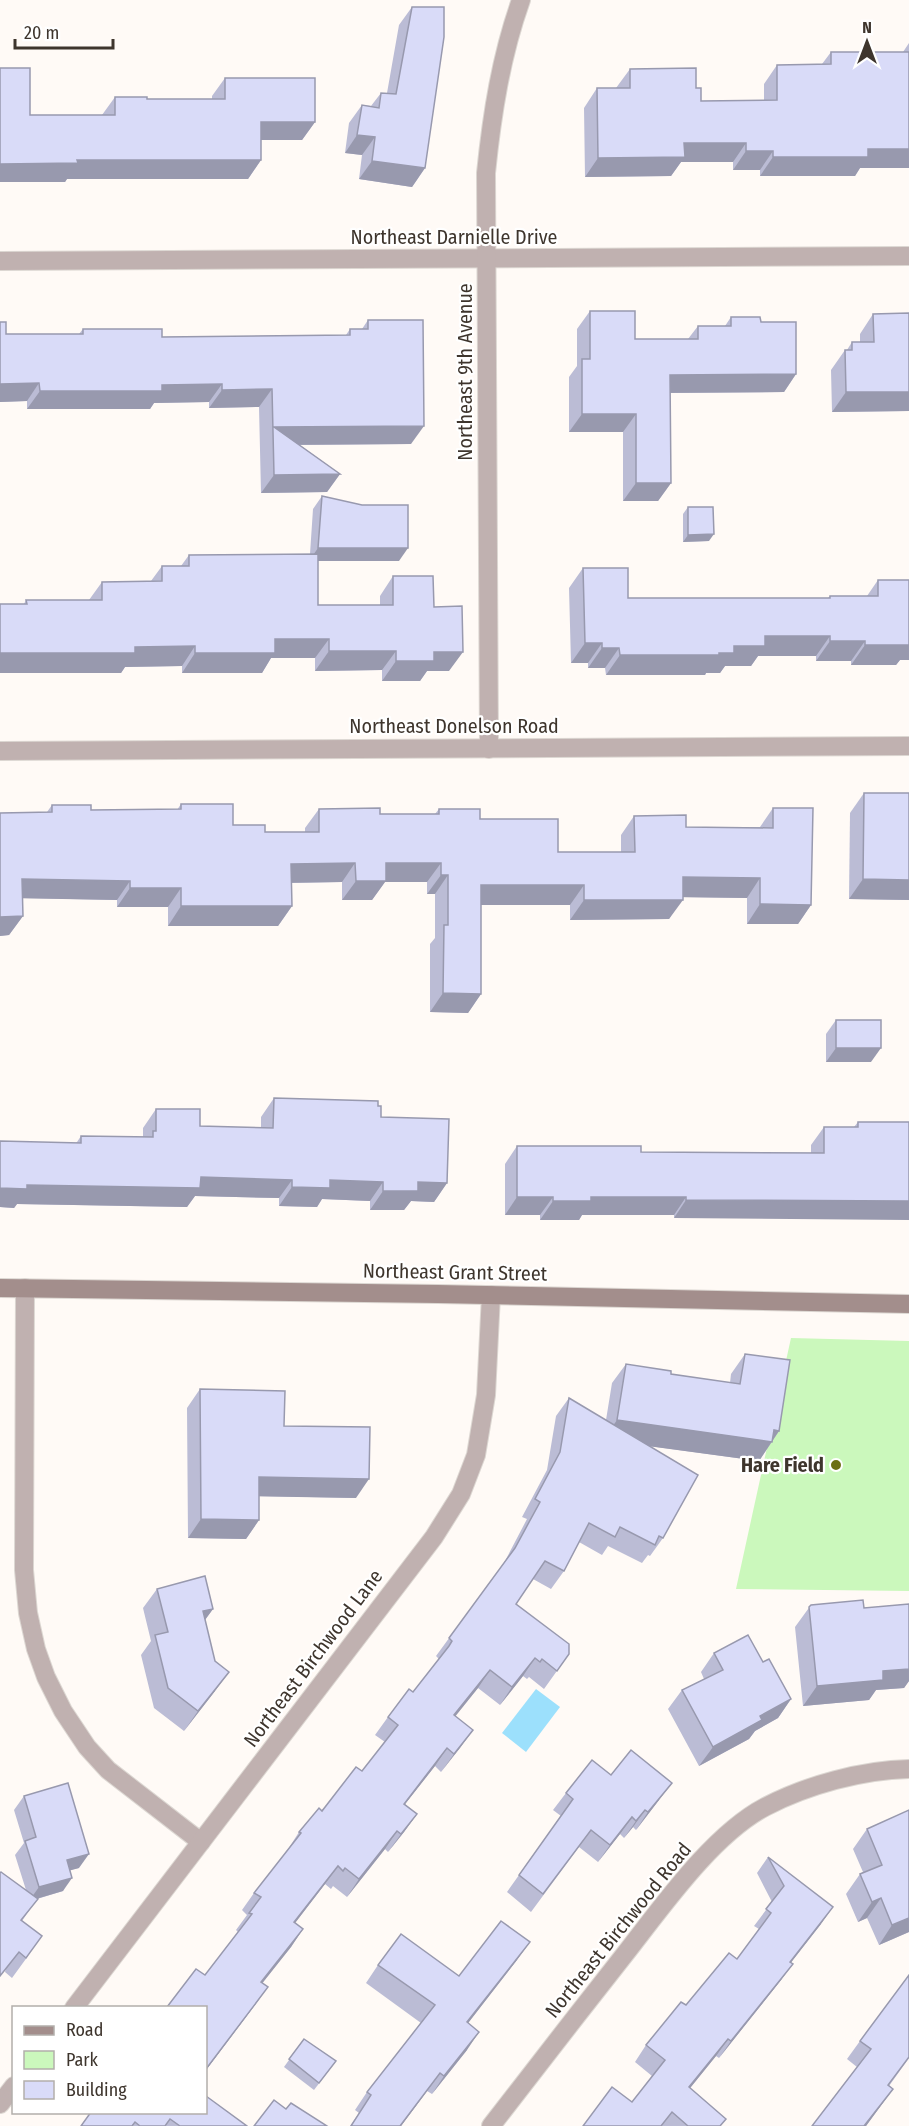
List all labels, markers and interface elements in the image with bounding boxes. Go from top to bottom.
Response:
scale bar [15,12,112,50]
north arrow [837,12,897,72]
text: N [862,18,872,37]
text: 20 m [24,22,59,44]
street label: Northeast Darnielle Drive [351,225,557,249]
street label: Northeast 9th Avenue [453,283,477,461]
street label: Northeast Donelson Road [349,714,559,738]
street label: Northeast Grant Street [363,1258,548,1286]
place label: Hare Field [741,1453,824,1477]
marker: Hare Field [829,1458,843,1472]
street label: Northeast Birchwood Lane [238,1565,388,1751]
street label: Northeast Birchwood Road [540,1838,696,2022]
legend [12,2006,207,2114]
text: Road [66,2019,103,2041]
text: Park [66,2049,99,2071]
text: Building [66,2079,127,2101]

